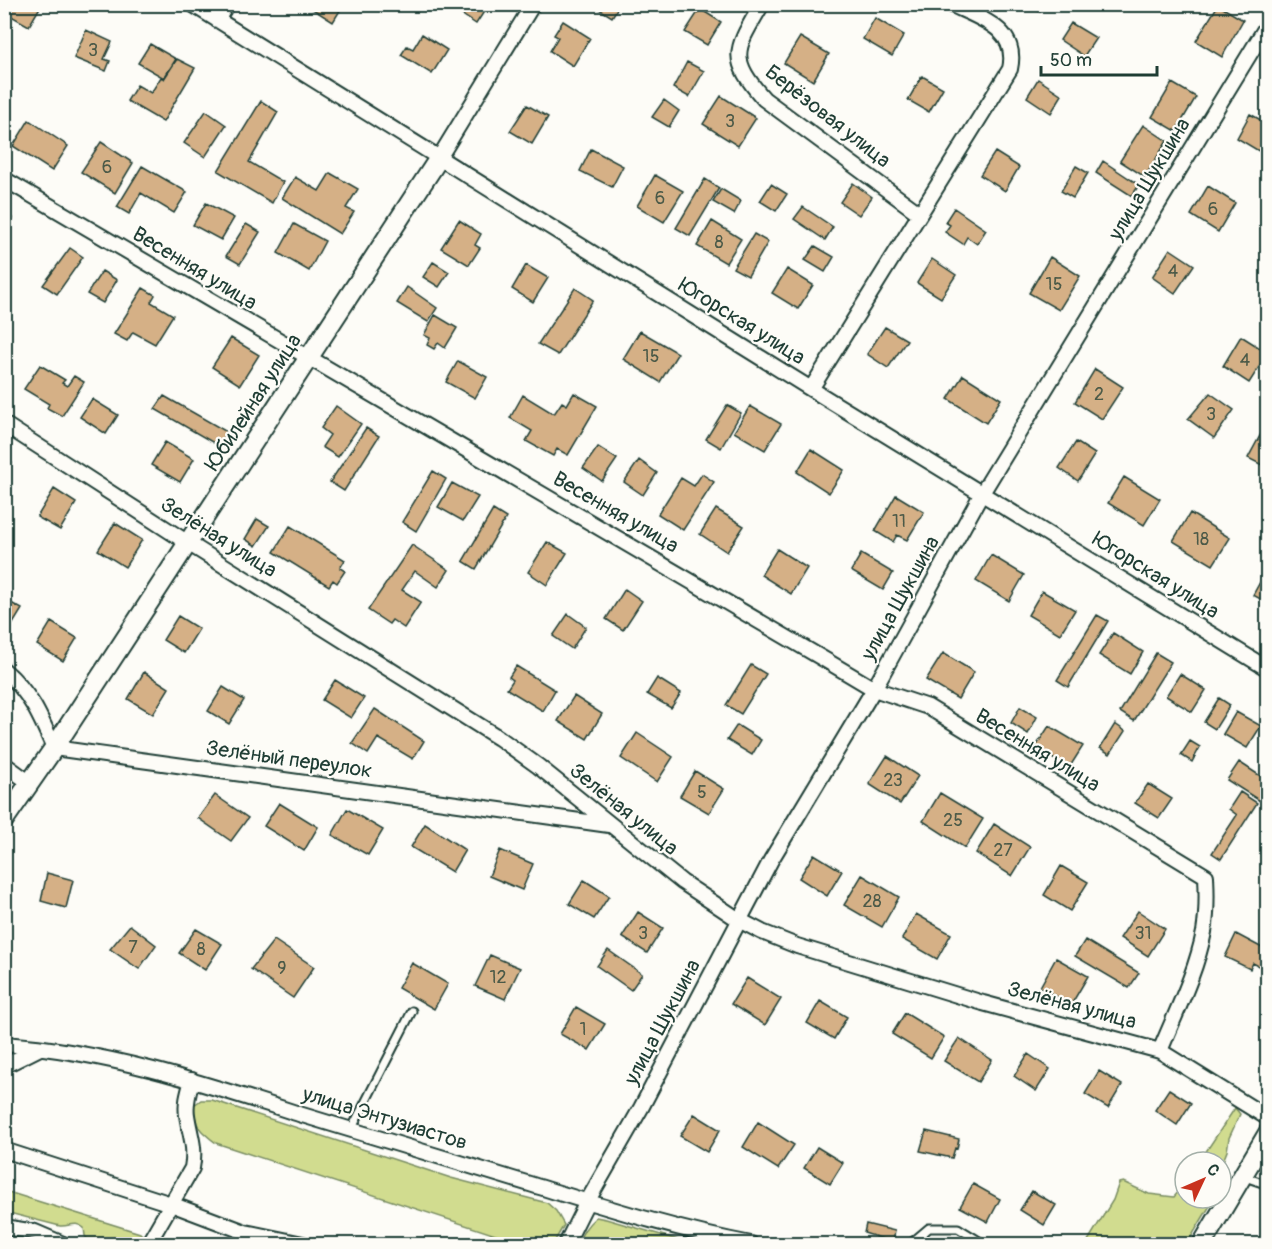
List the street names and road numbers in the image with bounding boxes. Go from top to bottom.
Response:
street label: Берёзовая улица [759,59,896,174]
street label: улица Шукшина [1102,113,1197,246]
street label: Весенняя улица [127,221,262,316]
street label: Югорская улица [673,272,810,371]
street label: Юбилейная улица [199,329,308,476]
street label: Весенняя улица [548,466,683,559]
street label: Зелёная улица [155,491,282,584]
street label: Югорская улица [1087,526,1224,625]
street label: улица Шукшина [855,531,946,666]
street label: Весенняя улица [970,703,1105,798]
street label: Зелёный переулок [204,734,374,785]
street label: Зелёная улица [564,757,684,862]
street label: улица Шукшина [618,955,707,1091]
street label: Зелёная улица [1004,975,1139,1036]
street label: улица Энтузиастов [298,1080,471,1156]

